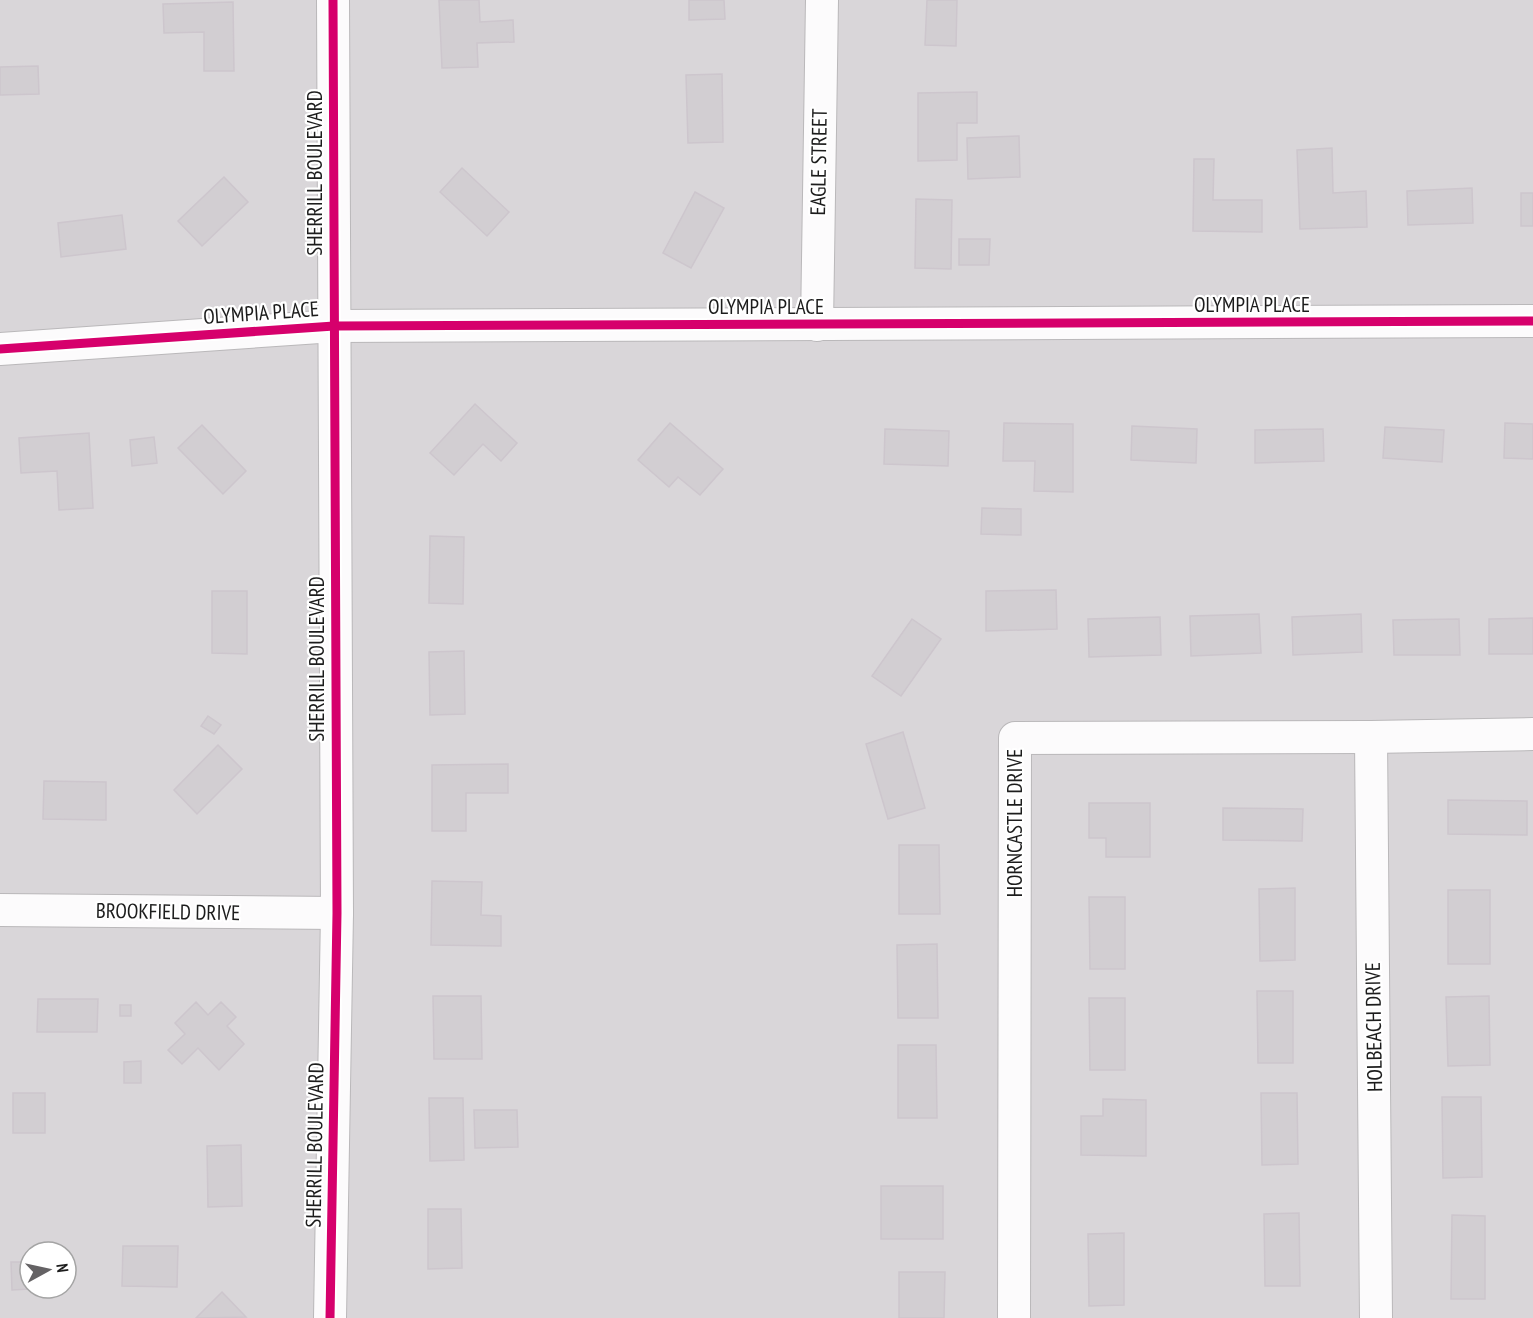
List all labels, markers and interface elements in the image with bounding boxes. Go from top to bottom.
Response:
street label: SHERRILL BOULEVARD [301,90,328,256]
street label: EAGLE STREET [804,108,833,216]
street label: OLYMPIA PLACE [1194,291,1310,318]
street label: OLYMPIA PLACE [708,293,824,320]
street label: OLYMPIA PLACE [202,295,320,330]
street label: SHERRILL BOULEVARD [303,576,330,742]
street label: HORNCASTLE DRIVE [1001,749,1028,897]
street label: BROOKFIELD DRIVE [96,897,240,926]
street label: HOLBEACH DRIVE [1359,962,1388,1092]
street label: SHERRILL BOULEVARD [300,1062,329,1228]
north arrow [18,1240,78,1300]
text: N [52,1262,73,1274]

